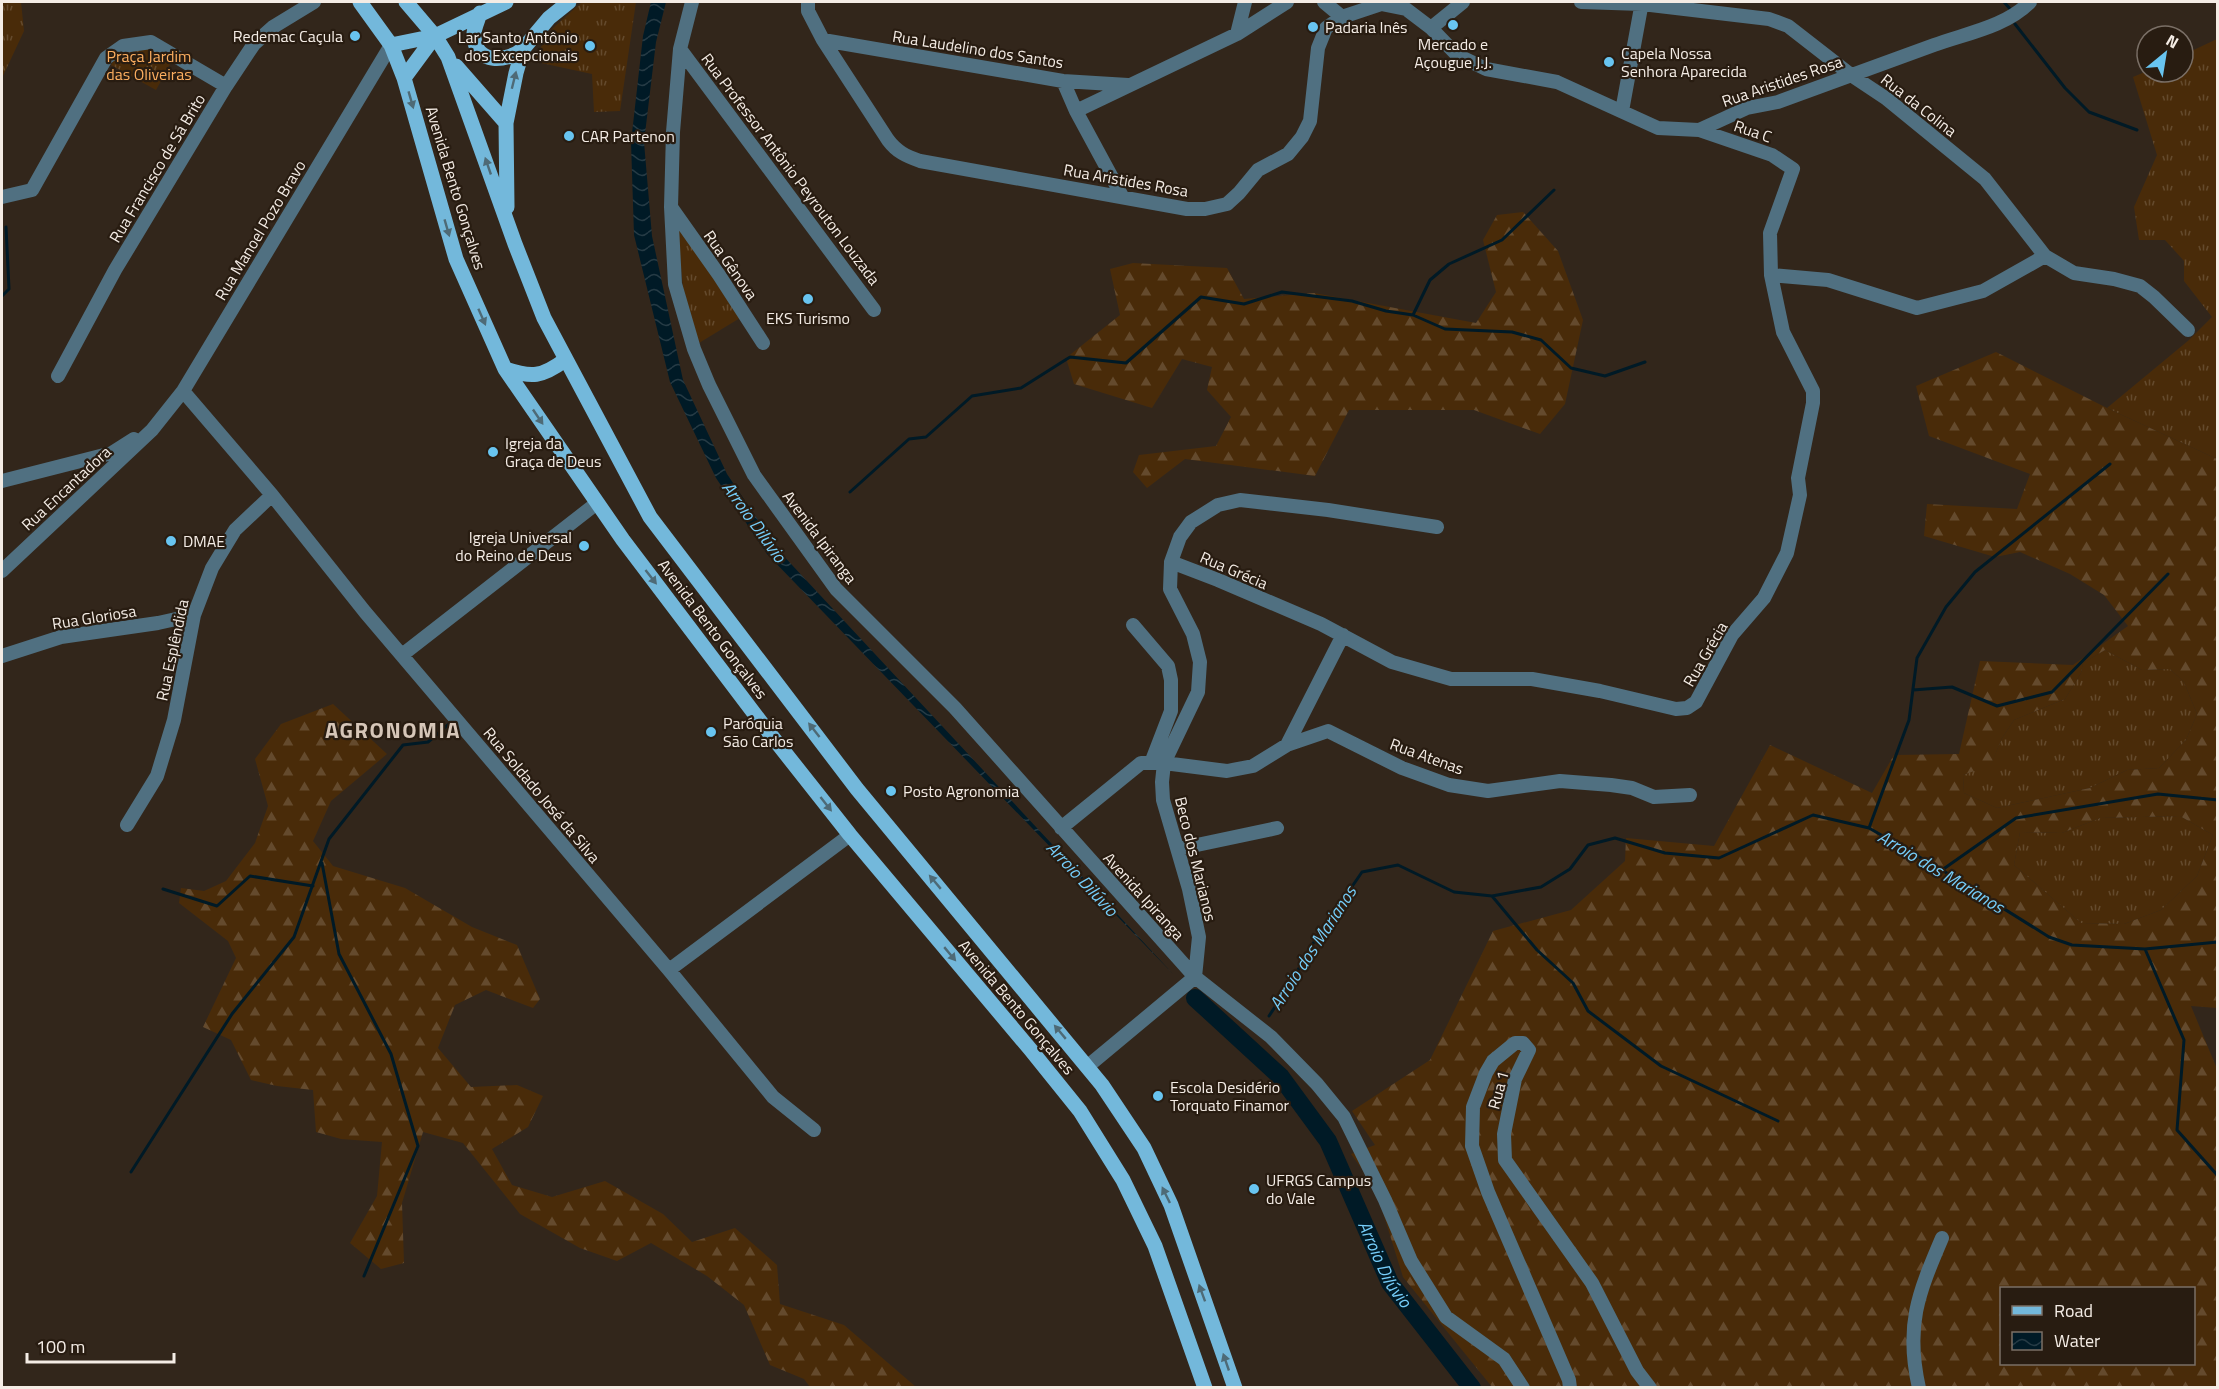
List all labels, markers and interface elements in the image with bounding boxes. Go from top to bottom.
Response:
place label: Padaria Inês [1325,15,1408,39]
marker: Mercado e Açougue J.J. [1446,18,1460,32]
marker: Padaria Inês [1306,20,1320,34]
place label: Redemac Caçula [233,24,343,48]
street label: Rua Laudelino dos Santos [891,24,1065,74]
north arrow [2135,24,2195,84]
place label: Lar Santo Antônio dos Excepcionais [458,25,578,67]
text: N [2162,28,2183,54]
marker: Redemac Caçula [348,29,362,43]
place label: Mercado e Açougue J.J. [1414,32,1492,74]
marker: Lar Santo Antônio dos Excepcionais [583,39,597,53]
place label: Capela Nossa Senhora Aparecida [1621,41,1747,83]
park label: Praça Jardim das Oliveiras [106,44,192,86]
street label: Rua Professor Antônio Peyrouton Louzada [696,48,886,290]
street label: Rua Aristides Rosa [1718,49,1846,113]
marker: Capela Nossa Senhora Aparecida [1602,55,1616,69]
street label: Rua da Colina [1876,68,1962,142]
one-way arrow [510,71,520,89]
street label: Rua Francisco de Sá Brito [103,89,211,247]
one-way arrow [407,91,416,109]
street label: Avenida Bento Gonçalves [420,103,492,273]
street label: Rua C [1731,113,1775,149]
place label: CAR Partenon [581,124,675,148]
marker: CAR Partenon [562,129,576,143]
street label: Rua Manoel Pozo Bravo [209,155,311,305]
one-way arrow [482,157,492,175]
street label: Rua Aristides Rosa [1062,157,1190,203]
one-way arrow [443,219,452,237]
street label: Rua Gênova [698,225,764,305]
marker: EKS Turismo [801,292,815,306]
place label: EKS Turismo [766,306,850,330]
one-way arrow [477,309,487,327]
one-way arrow [532,409,544,425]
place label: Igreja da Graça de Deus [505,431,601,473]
street label: Rua Encantadora [16,440,116,536]
marker: Igreja da Graça de Deus [486,445,500,459]
water label: Arroio Dilúvio [716,475,794,569]
street label: Avenida Ipiranga [777,485,863,589]
place label: Igreja Universal do Reino de Deus [455,525,572,567]
place label: DMAE [183,529,225,553]
marker: DMAE [164,534,178,548]
marker: Igreja Universal do Reino de Deus [577,539,591,553]
street label: Rua Grécia [1196,545,1272,595]
street label: Avenida Bento Gonçalves [652,554,774,704]
one-way arrow [645,568,657,584]
street label: Rua Esplêndida [150,597,194,703]
street label: Rua Gloriosa [50,599,138,635]
street label: Rua Grécia [1677,617,1733,691]
place label: Paróquia São Carlos [723,711,794,753]
district label: AGRONOMIA [325,713,461,747]
street label: Rua Soldado José da Silva [478,722,606,868]
one-way arrow [808,722,820,737]
marker: Paróquia São Carlos [704,725,718,739]
street label: Rua Atenas [1387,732,1467,780]
place label: Posto Agronomia [903,779,1019,803]
marker: Posto Agronomia [884,784,898,798]
street label: Beco dos Marianos [1169,794,1223,924]
one-way arrow [819,797,831,812]
water label: Arroio dos Marianos [1873,823,2011,921]
water label: Arroio Dilúvio [1040,835,1125,923]
street label: Avenida Ipiranga [1098,847,1190,945]
one-way arrow [929,875,942,890]
water label: Arroio dos Marianos [1262,879,1364,1015]
street label: Avenida Bento Gonçalves [953,934,1081,1080]
one-way arrow [944,946,957,962]
one-way arrow [1054,1025,1067,1040]
street label: Rua 1 [1481,1068,1515,1112]
place label: Escola Desidério Torquato Finamor [1170,1075,1290,1117]
marker: Escola Desidério Torquato Finamor [1151,1089,1165,1103]
place label: UFRGS Campus do Vale [1266,1168,1371,1210]
marker: UFRGS Campus do Vale [1247,1182,1261,1196]
one-way arrow [1162,1186,1171,1203]
water label: Arroio Dilúvio [1351,1216,1419,1314]
one-way arrow [1197,1284,1207,1302]
legend [2000,1287,2195,1365]
text: Road [2054,1297,2093,1324]
scale bar [27,1326,174,1364]
text: Water [2054,1327,2100,1354]
text: 100 m [36,1333,85,1360]
one-way arrow [1221,1353,1231,1371]

